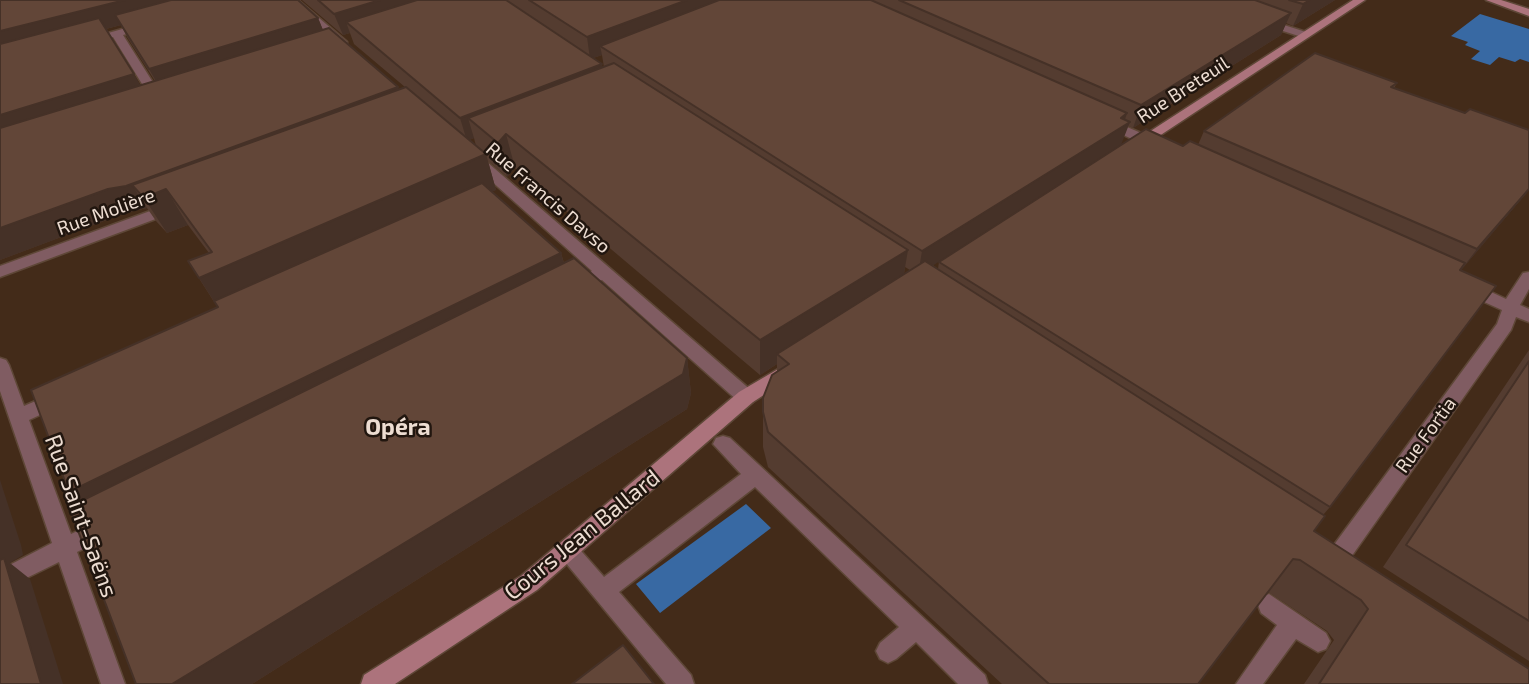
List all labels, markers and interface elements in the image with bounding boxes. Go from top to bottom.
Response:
street label: Rue Breteuil [1133,52,1233,128]
street label: Rue Francis Davso [481,138,615,258]
street label: Rue Molière [54,184,158,240]
street label: Rue Fortia [1391,393,1461,477]
district label: Opéra [365,413,431,441]
street label: Rue Saint-Saëns [39,431,123,601]
street label: Cours Jean Ballard [499,464,665,606]

